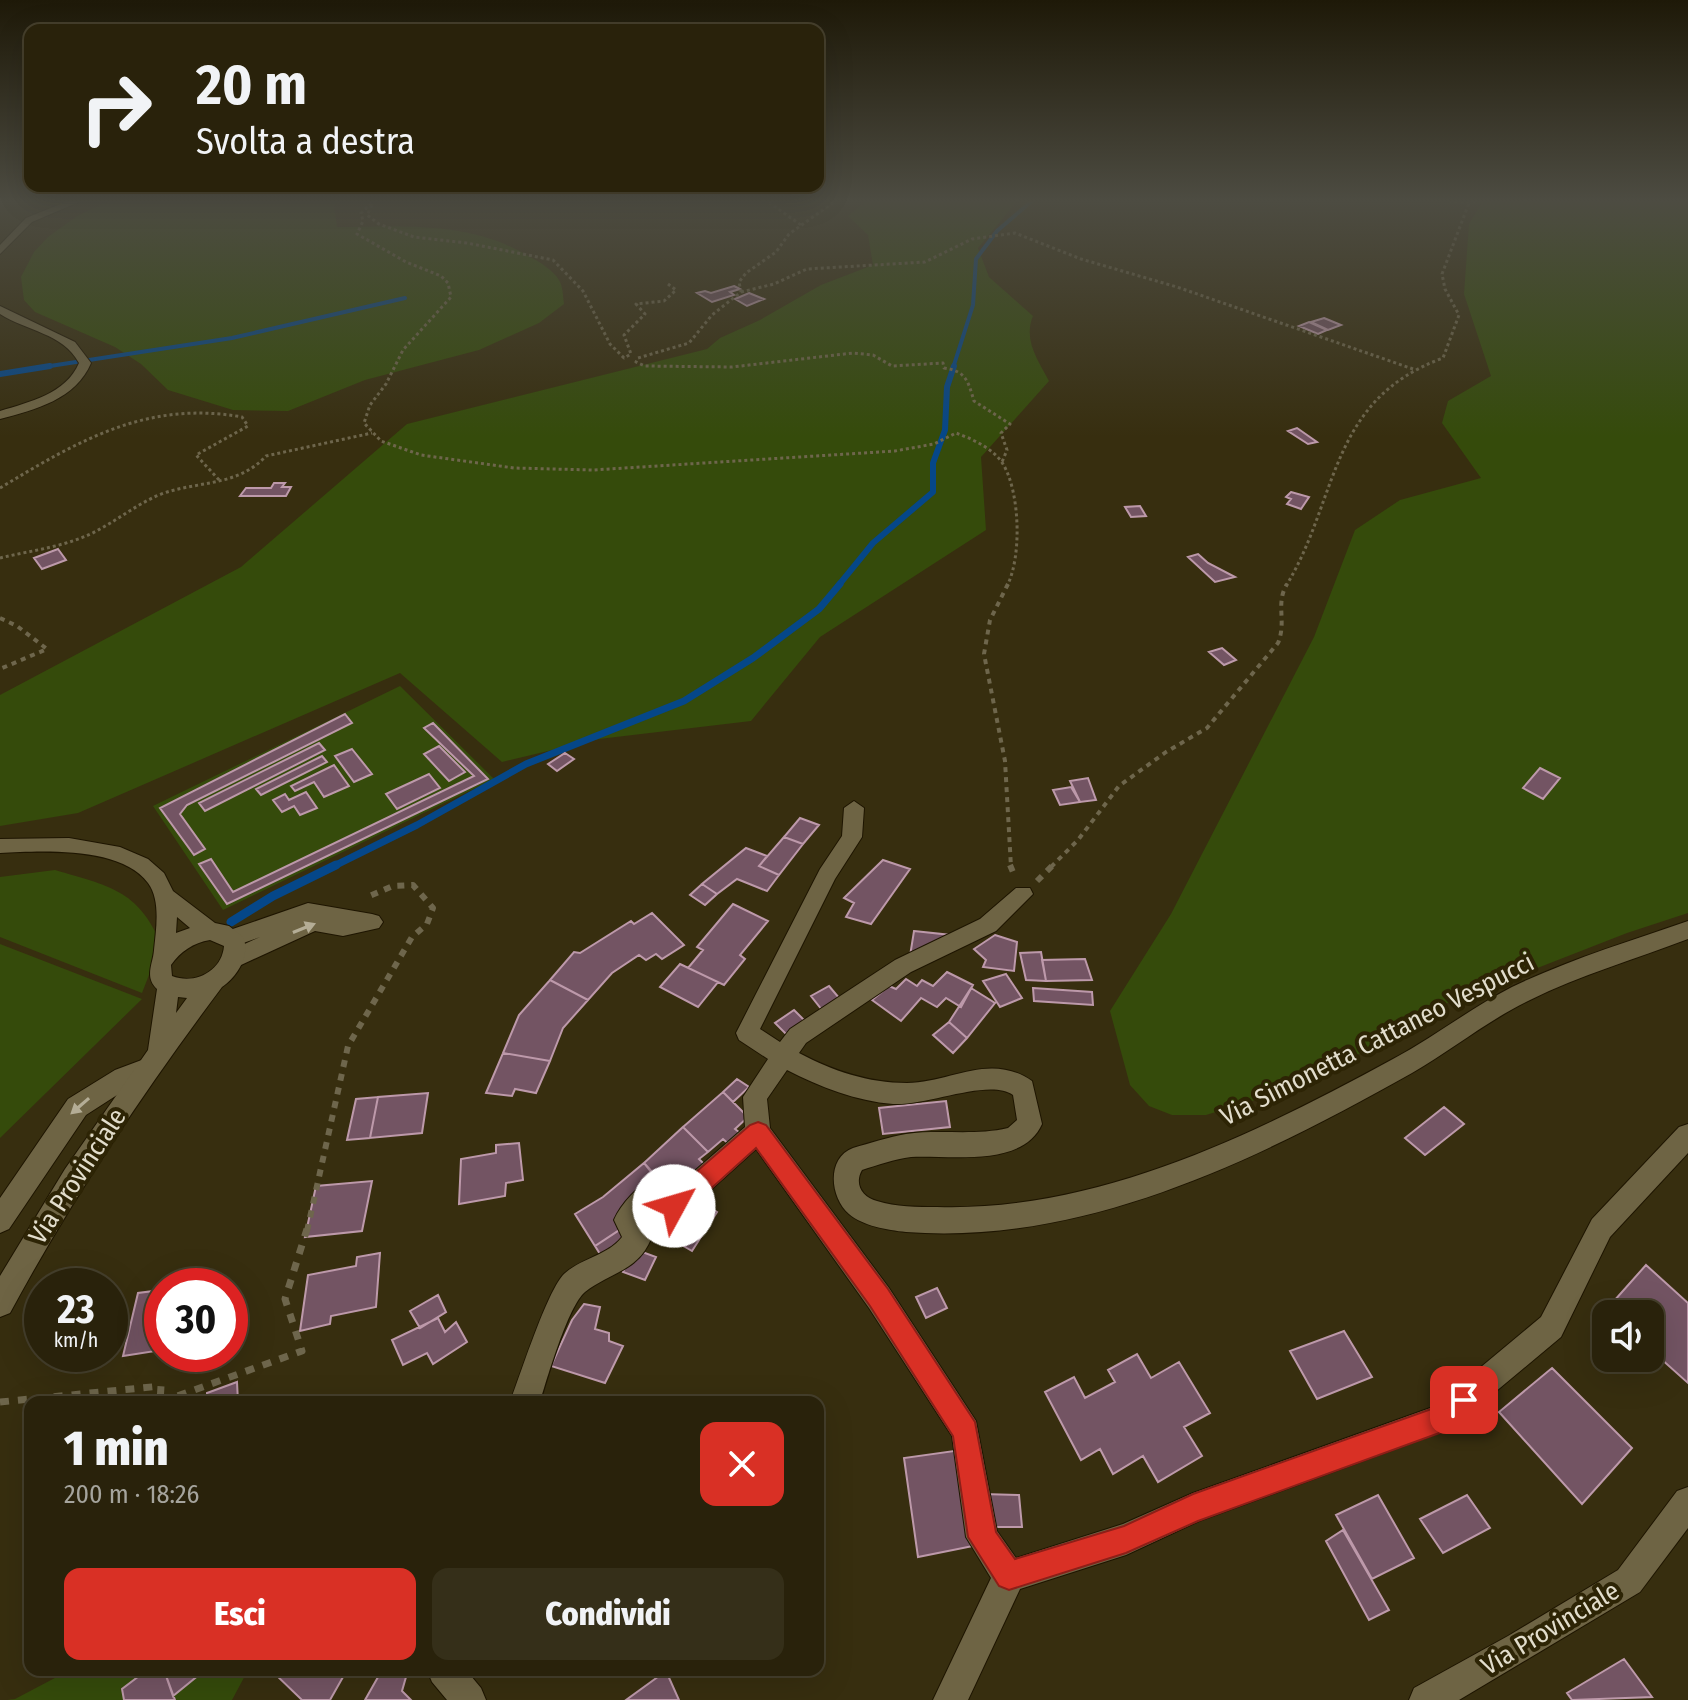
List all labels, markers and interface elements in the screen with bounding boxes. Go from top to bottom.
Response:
text: 20 m [196,52,307,119]
icon: right [64,56,168,160]
text: Svolta a destra [196,120,415,164]
one-way arrow [293,921,317,934]
street label: Via Simonetta Cattaneo Vespucci [1215,947,1539,1132]
one-way arrow [71,1097,90,1115]
street label: Via Provinciale [22,1103,133,1250]
position arrow [632,1164,716,1248]
speed limit sign: 30 [144,1268,248,1372]
text: 23 [57,1286,95,1334]
map controls [1592,1300,1664,1372]
button: sound [1592,1300,1664,1372]
text: km/h [54,1328,98,1352]
pin [1430,1366,1498,1434]
icon: arrive [1442,1378,1486,1422]
text: 1 min [64,1420,168,1478]
button: close [700,1422,784,1506]
text: 200 m · 18:26 [64,1479,199,1510]
button: Esci [64,1568,416,1660]
button: Condividi [432,1568,784,1660]
street label: Via Provinciale [1476,1575,1625,1682]

